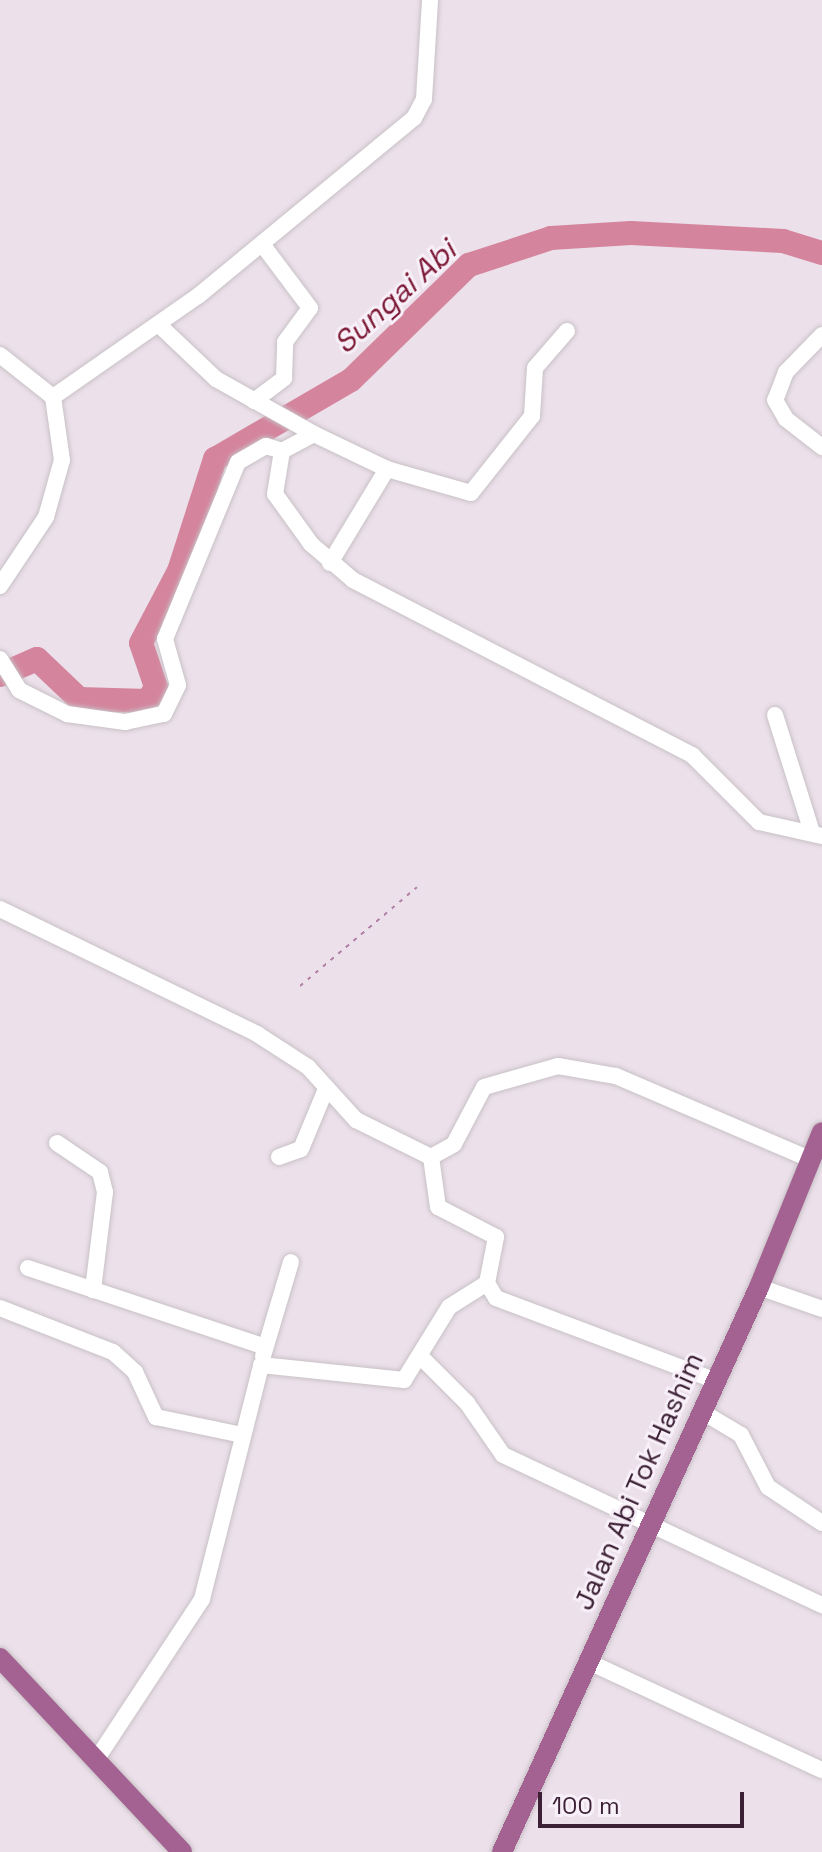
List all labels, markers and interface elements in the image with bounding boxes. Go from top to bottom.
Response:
water label: Sungai Abi [326,233,464,361]
street label: Jalan Abi Tok Hashim [566,1346,710,1616]
scale bar [542,1776,748,1826]
text: 100 m [552,1790,620,1821]

